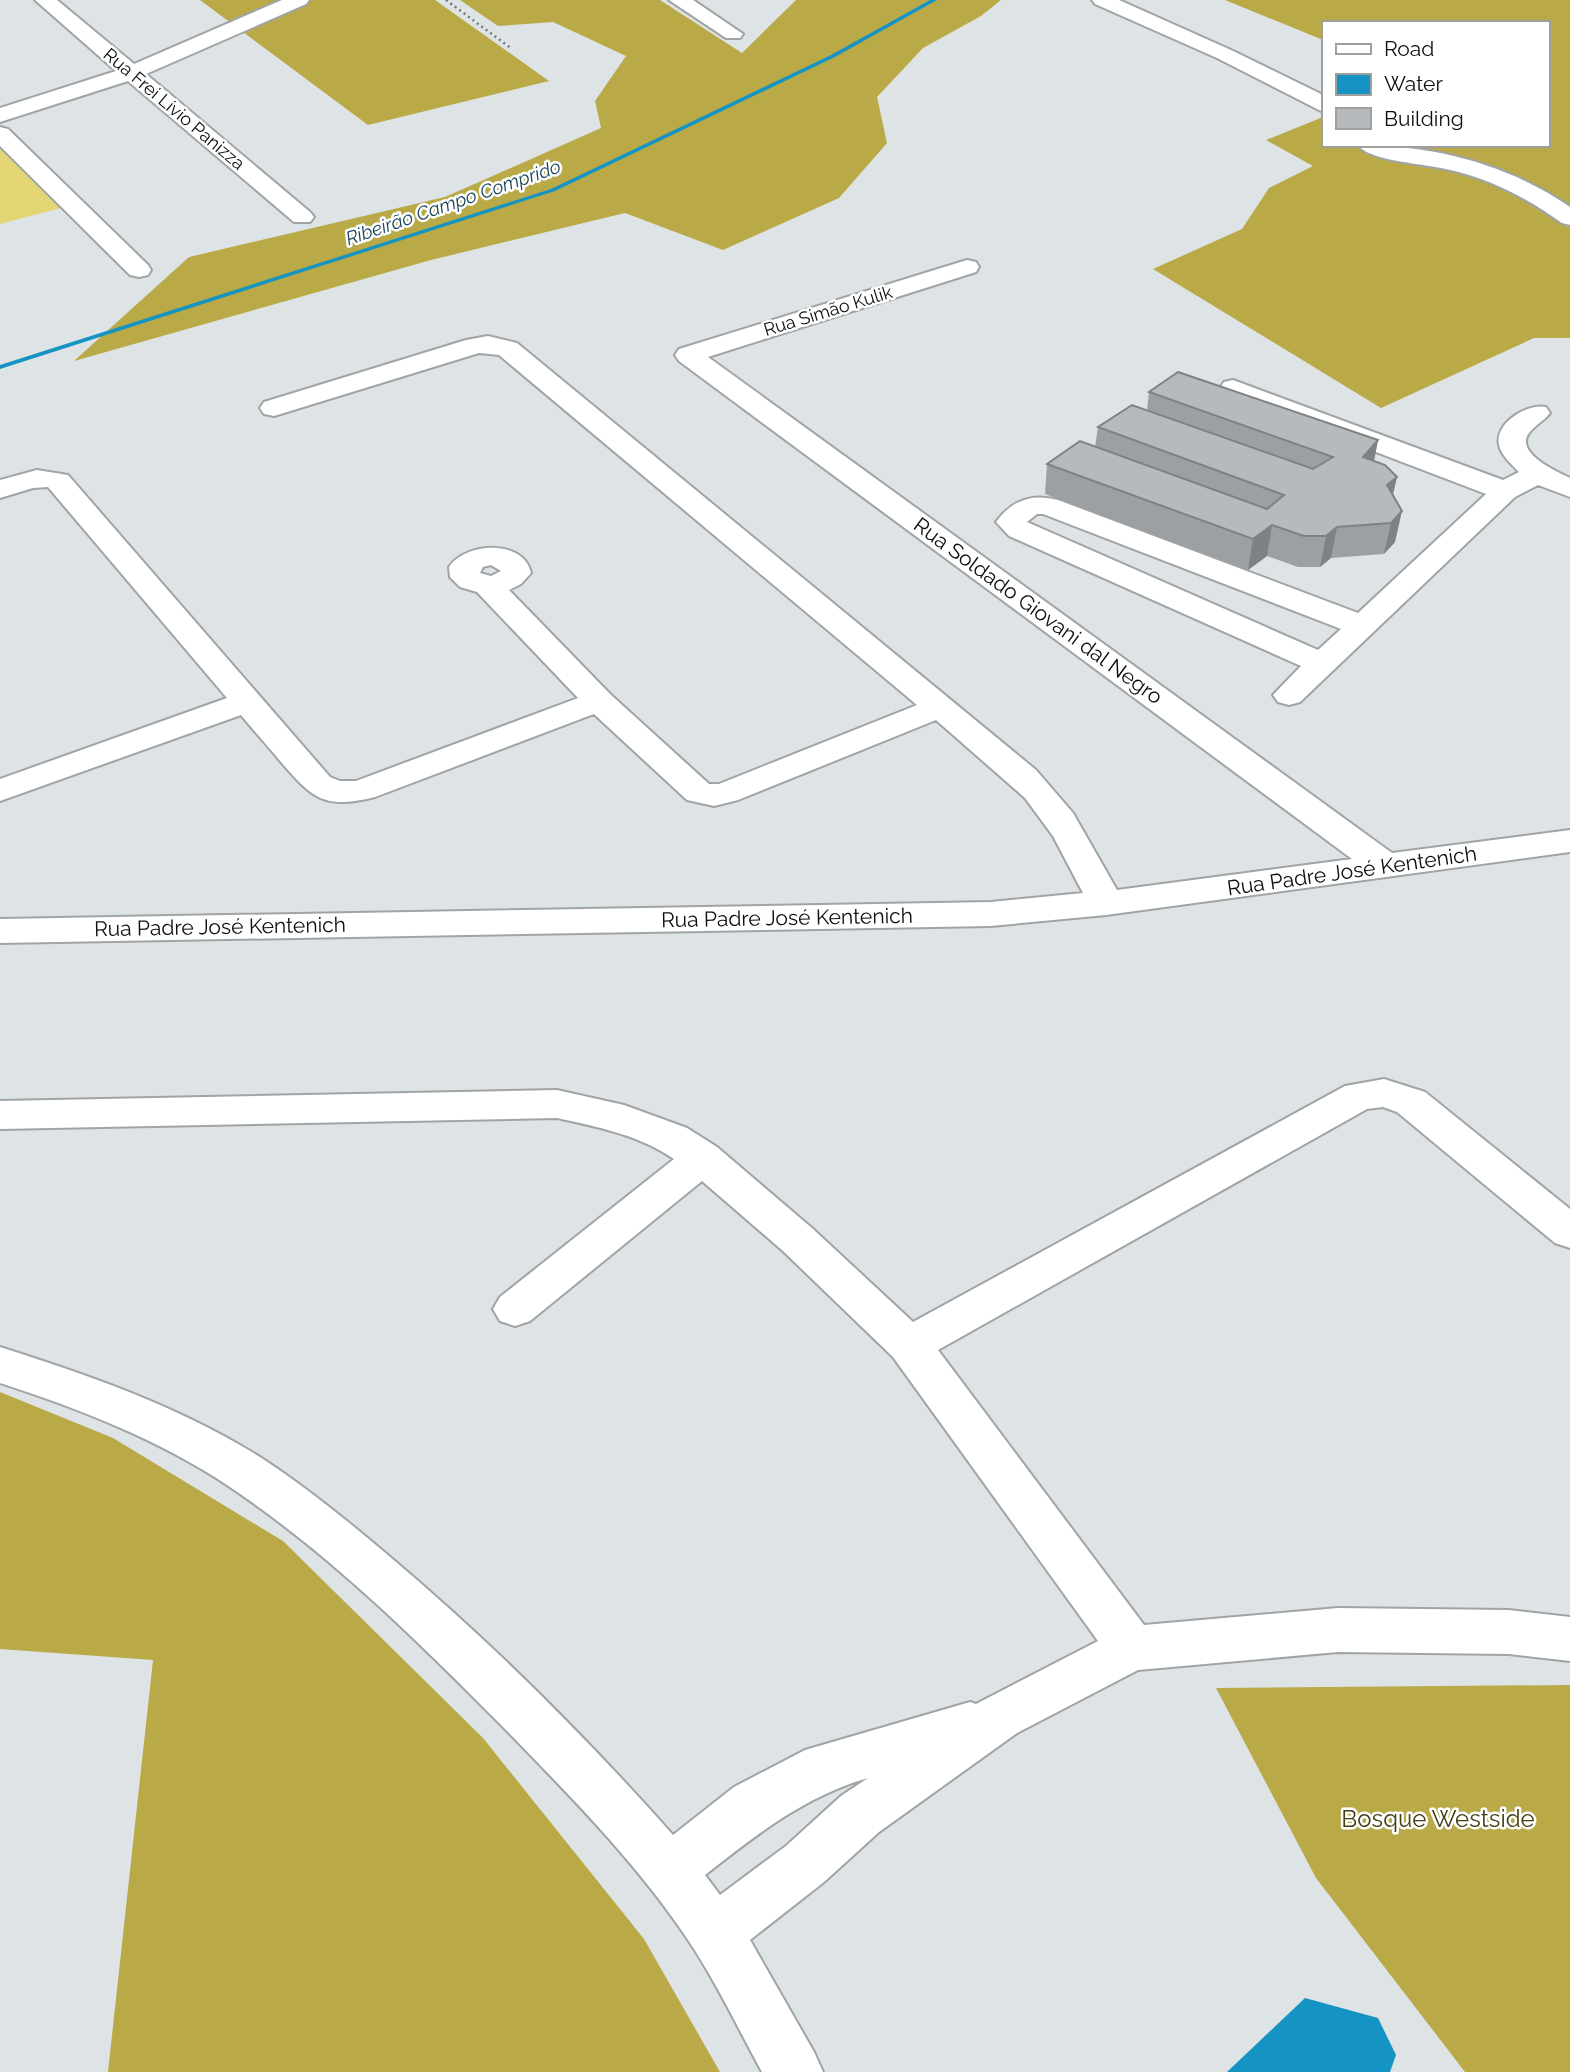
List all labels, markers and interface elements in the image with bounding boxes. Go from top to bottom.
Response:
legend [1322,21,1549,147]
text: Road [1384,36,1434,61]
street label: Rua Frei Lívio Panizza [99,43,249,174]
text: Water [1384,71,1443,96]
text: Building [1384,106,1464,131]
water label: Ribeirão Campo Comprido [343,155,564,249]
street label: Rua Simão Kulik [761,281,895,340]
street label: Rua Soldado Giovani dal Negro [909,512,1168,709]
street label: Rua Padre José Kentenich [1226,841,1478,900]
street label: Rua Padre José Kentenich [661,903,913,932]
street label: Rua Padre José Kentenich [94,912,346,941]
park label: Bosque Westside [1341,1804,1535,1833]

